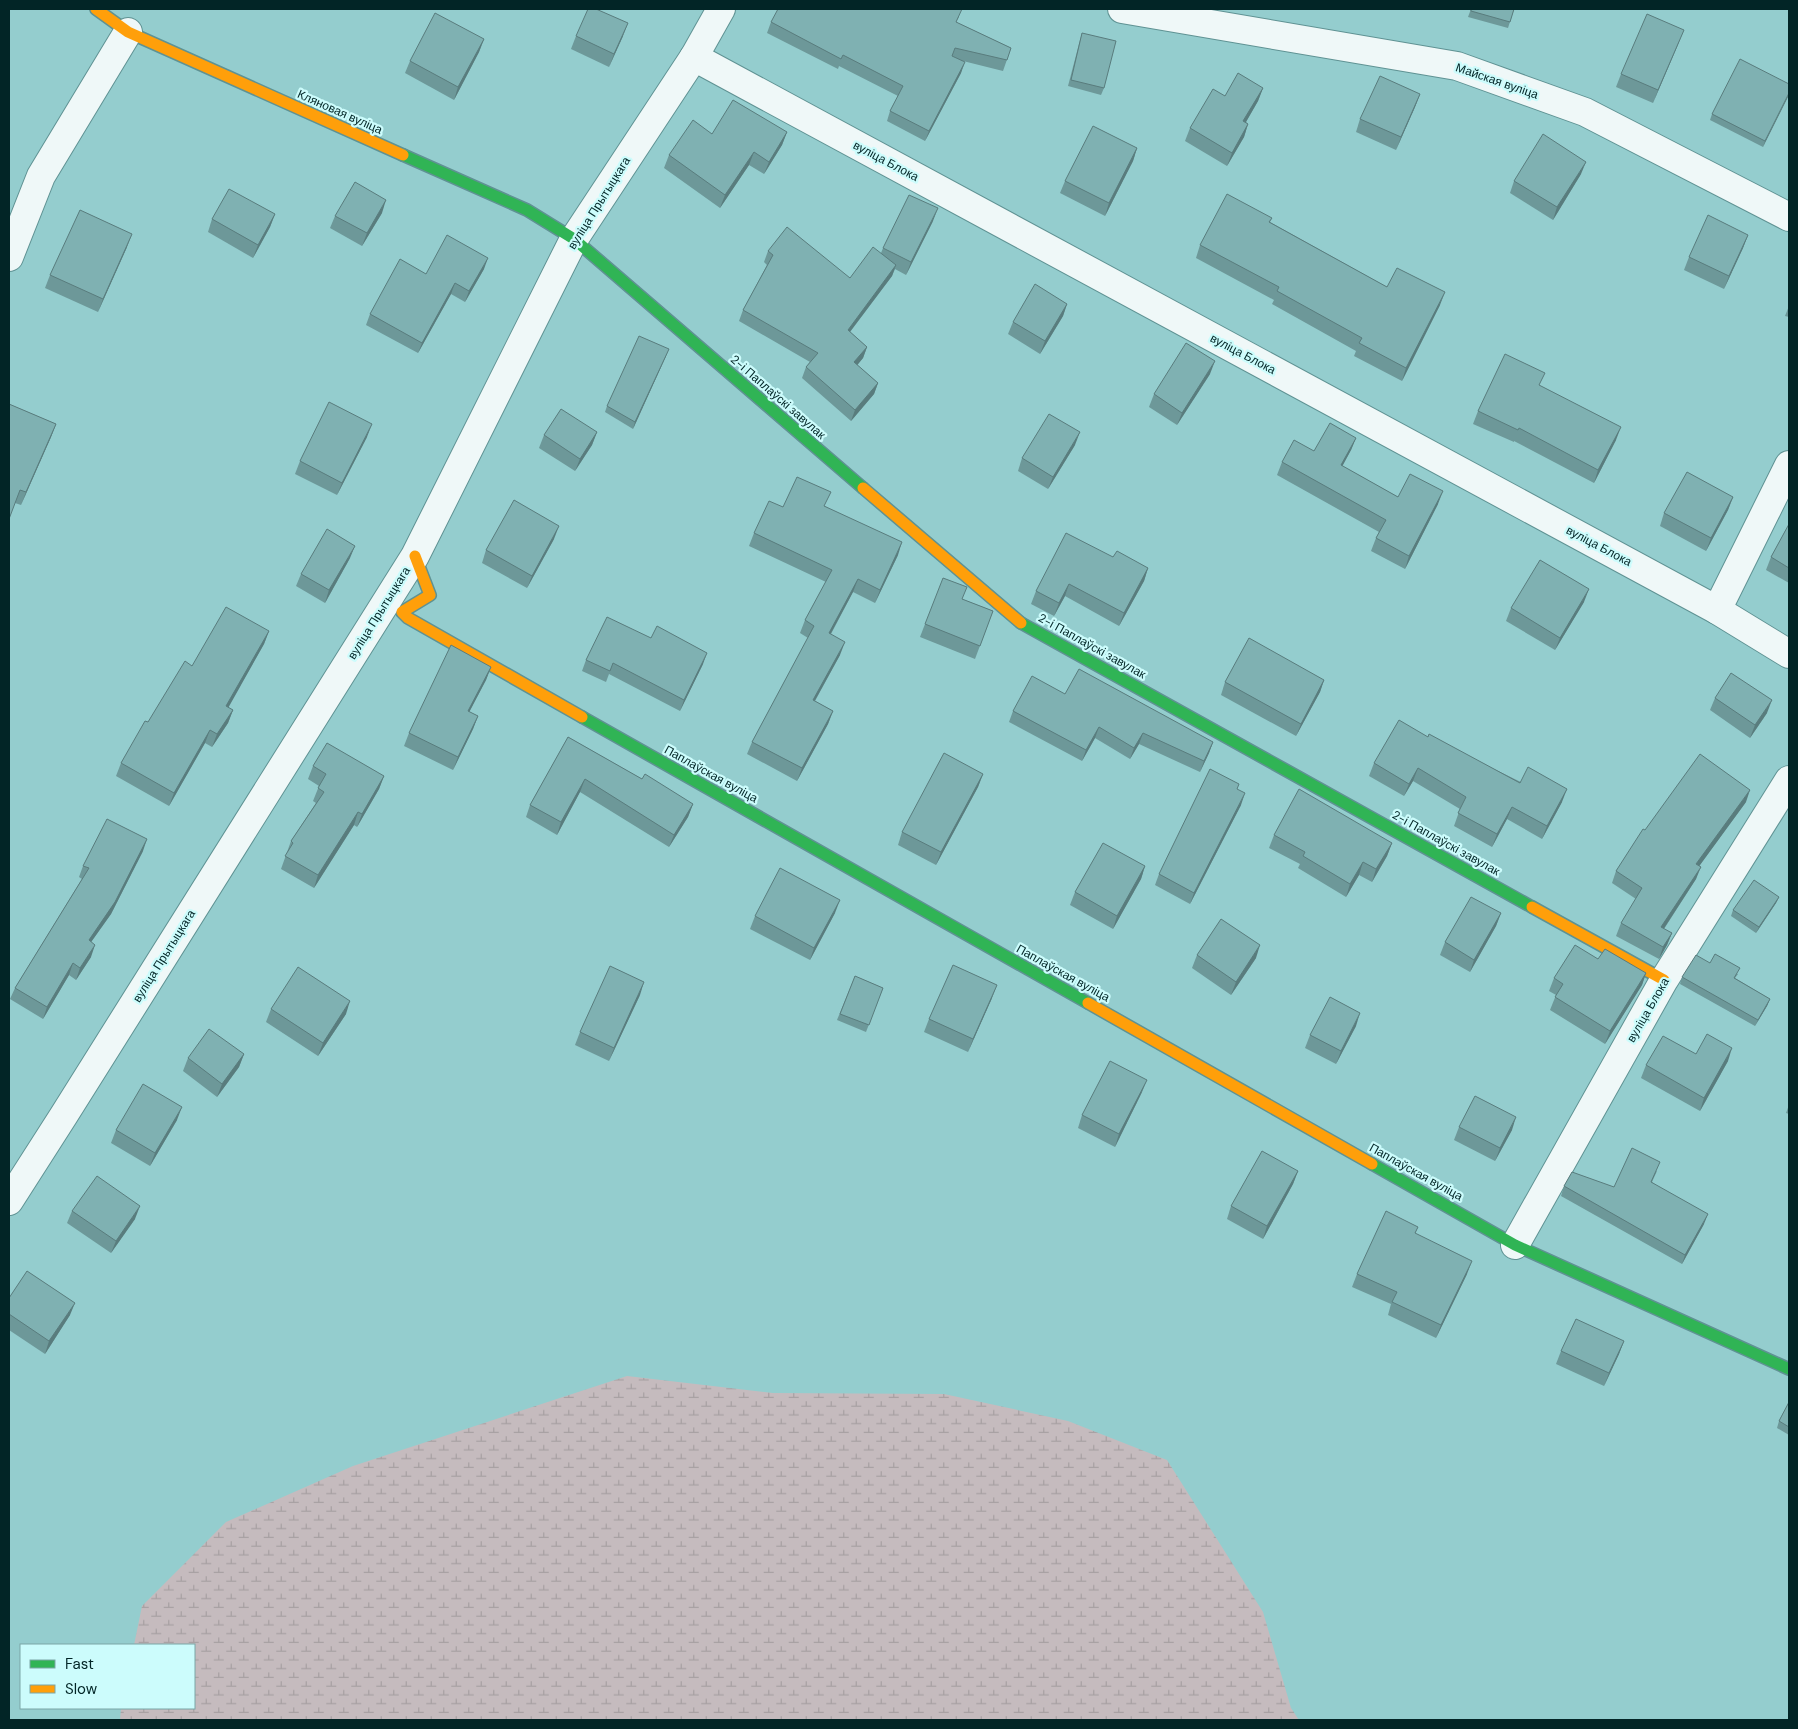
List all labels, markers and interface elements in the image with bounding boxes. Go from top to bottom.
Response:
street label: Майская вуліца [1454,59,1541,103]
street label: Кляновая вуліца [295,86,385,138]
street label: вуліца Блока [850,137,922,185]
street label: вуліца Прытыцкага [564,153,634,252]
street label: вуліца Блока [1207,330,1279,378]
street label: 2-і Паплаўскі завулак [727,351,829,443]
street label: вуліца Блока [1563,522,1635,570]
street label: вуліца Прытыцкага [344,563,414,662]
street label: 2-і Паплаўскі завулак [1035,610,1149,683]
street label: Паплаўская вуліца [661,742,761,806]
street label: 2-і Паплаўскі завулак [1389,807,1503,880]
street label: вуліца Прытыцкага [129,906,199,1005]
street label: Паплаўская вуліца [1013,941,1113,1005]
street label: вуліца Блока [1623,975,1673,1045]
street label: Паплаўская вуліца [1366,1140,1466,1204]
legend [20,1644,195,1709]
text: Fast [65,1654,94,1674]
text: Slow [65,1679,98,1699]

